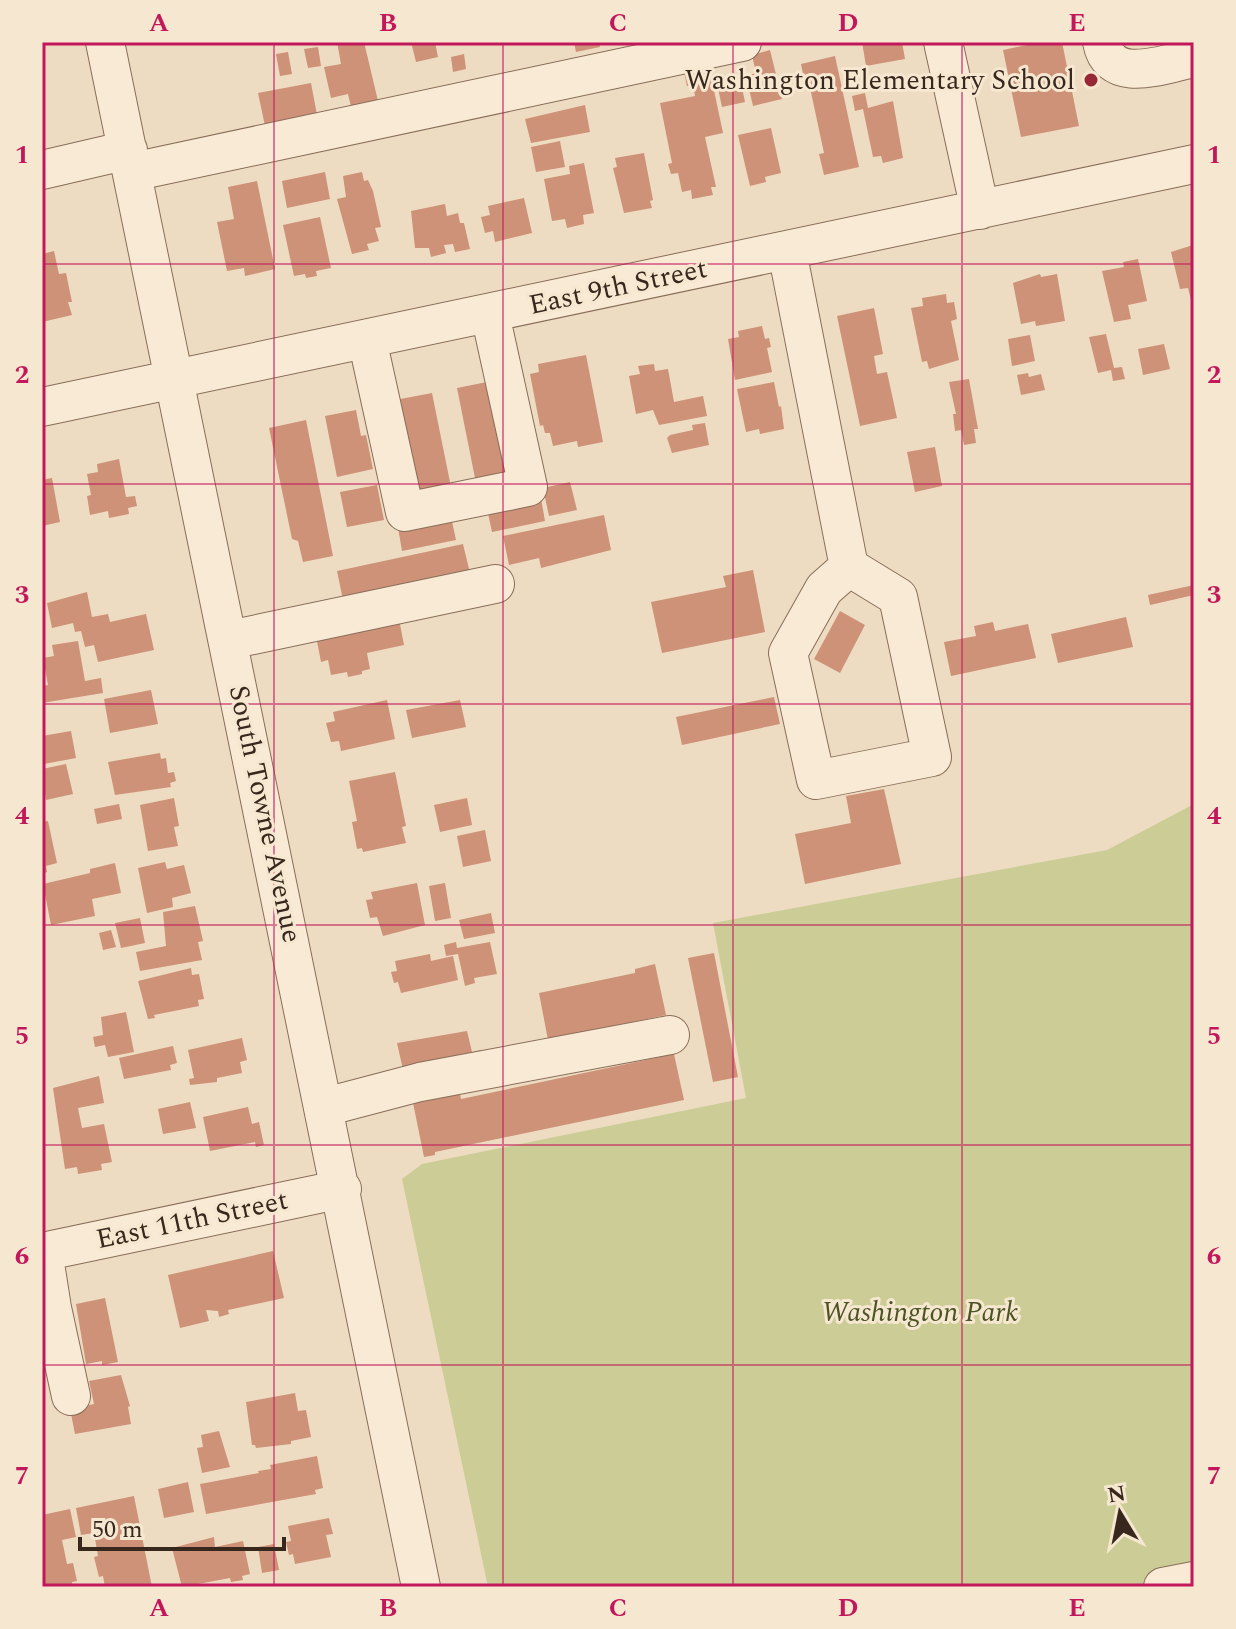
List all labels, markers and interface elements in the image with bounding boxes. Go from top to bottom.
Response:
text: A [149,3,169,43]
text: B [379,3,397,43]
text: C [609,3,627,43]
text: D [838,3,858,43]
text: E [1068,3,1086,43]
place label: Washington Elementary School [685,59,1075,102]
marker: Washington Elementary School [1082,71,1100,89]
text: 1 [15,135,29,175]
text: 1 [1207,135,1221,175]
street label: East 9th Street [525,247,711,327]
text: 2 [15,355,29,395]
text: 2 [1207,355,1221,395]
text: 3 [15,575,29,615]
text: 3 [1207,575,1221,615]
street label: South Towne Avenue [217,681,313,947]
text: 4 [15,796,30,836]
text: 4 [1207,796,1222,836]
text: 5 [15,1016,29,1056]
text: 5 [1207,1016,1221,1056]
street label: East 11th Street [92,1179,292,1261]
text: 6 [15,1236,29,1276]
text: 6 [1207,1236,1221,1276]
park label: Washington Park [822,1291,1018,1334]
text: 7 [15,1456,29,1496]
text: 7 [1207,1456,1221,1496]
north arrow [1080,1473,1160,1553]
text: N [1105,1477,1129,1513]
scale bar [80,1501,284,1551]
text: 50 m [92,1512,143,1548]
text: A [149,1588,169,1628]
text: B [379,1588,397,1628]
text: C [609,1588,627,1628]
text: D [838,1588,858,1628]
text: E [1068,1588,1086,1628]

